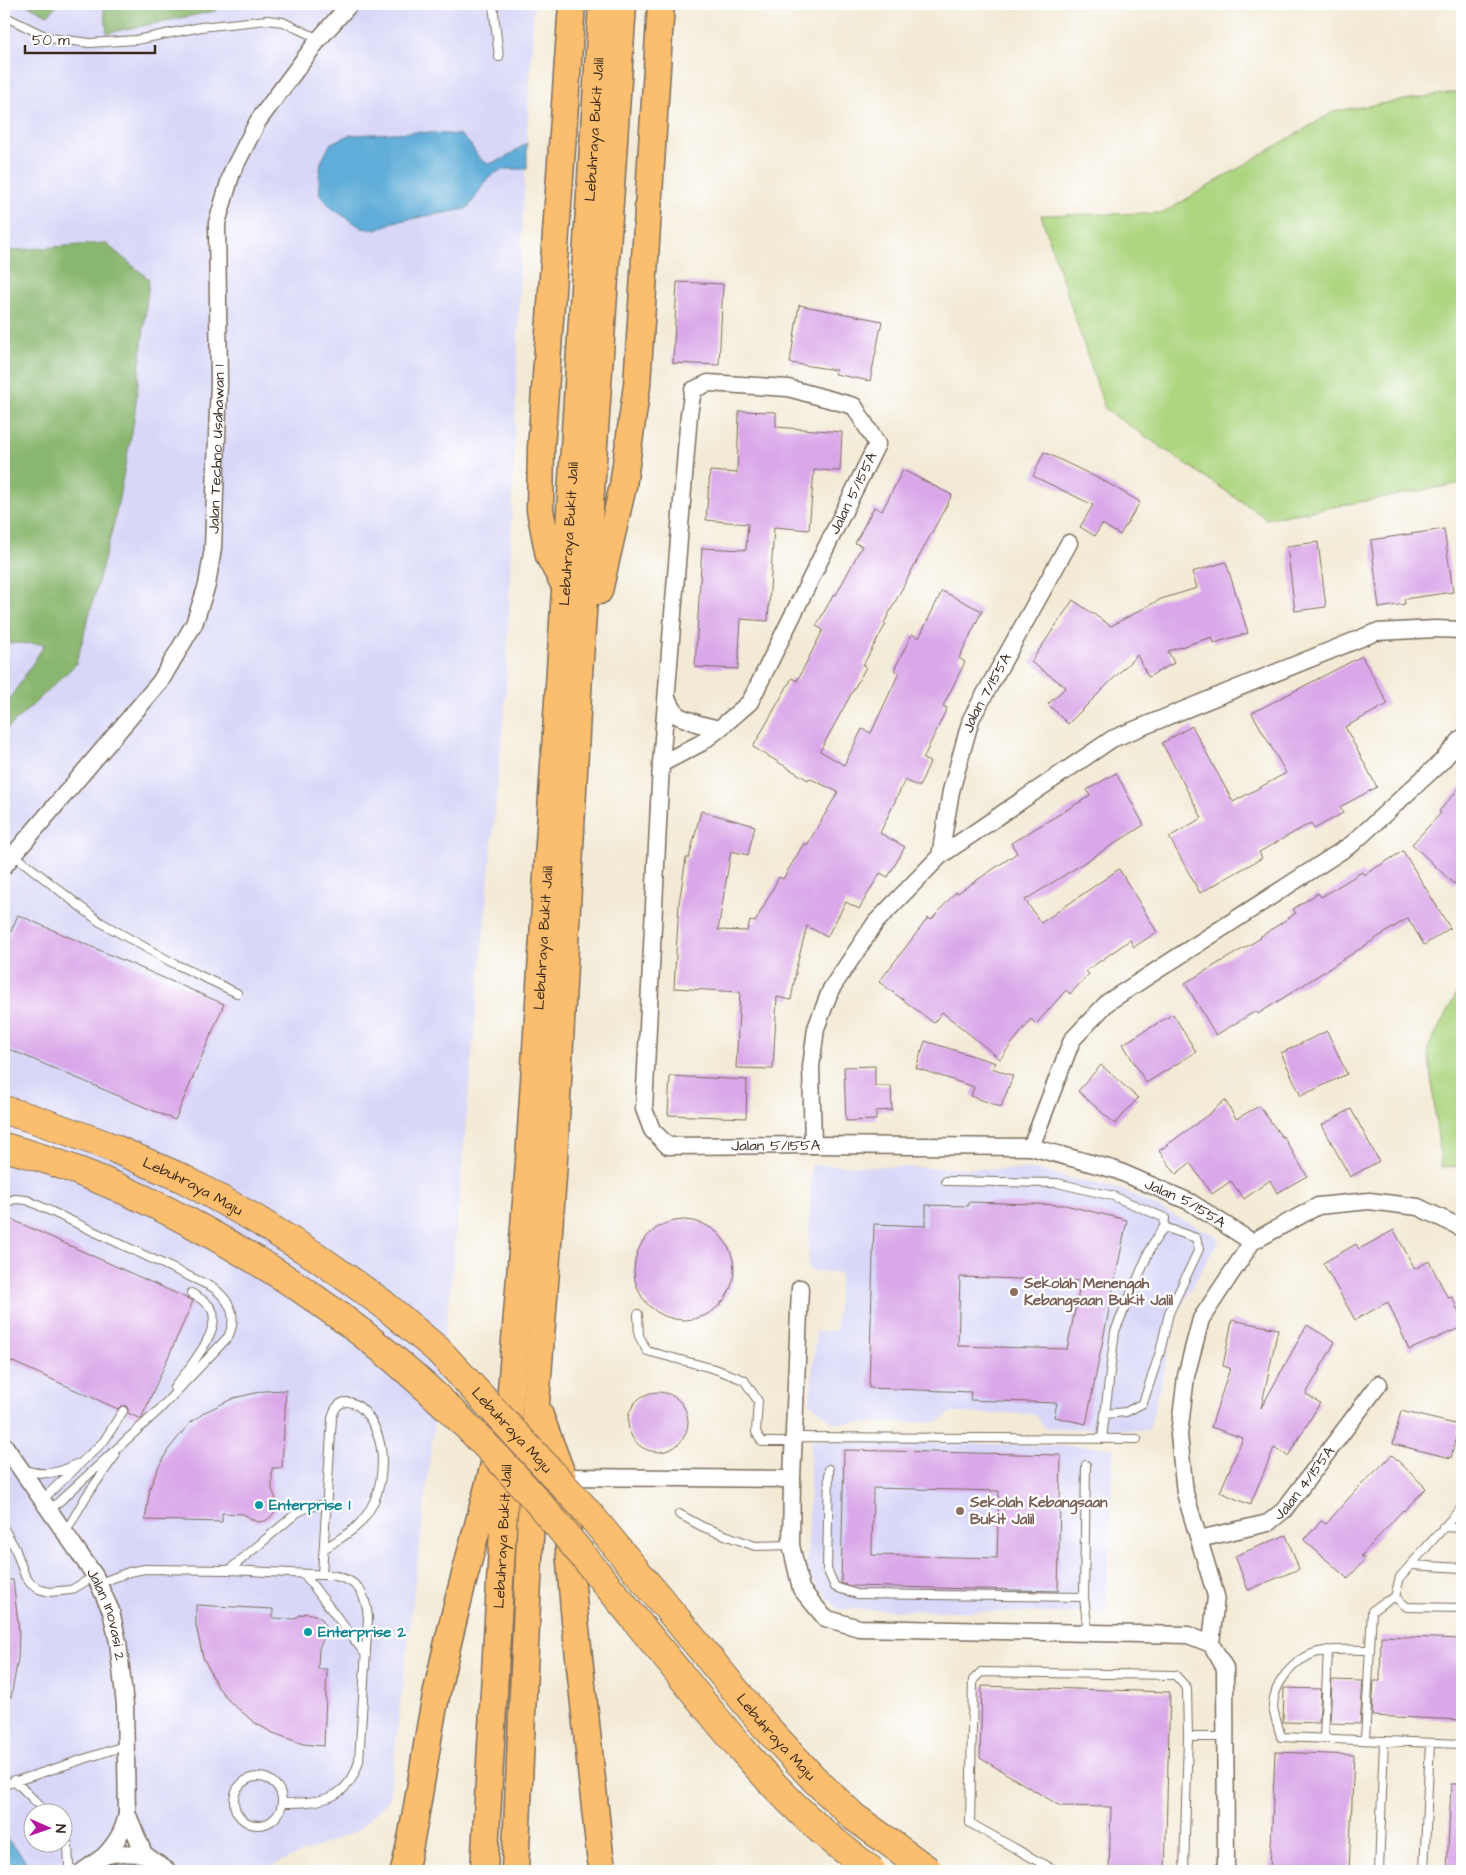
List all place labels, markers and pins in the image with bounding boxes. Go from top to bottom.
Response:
place label: Sekolah Menengah Kebangsaan Bukit Jalil [1023,1273,1174,1313]
marker: Sekolah Menengah Kebangsaan Bukit Jalil [1008,1286,1020,1298]
place label: Sekolah Kebangsaan Bukit Jalil [969,1492,1108,1530]
place label: Enterprise 1 [269,1495,350,1516]
marker: Enterprise 1 [253,1499,265,1511]
marker: Sekolah Kebangsaan Bukit Jalil [954,1505,966,1517]
place label: Enterprise 2 [318,1622,406,1643]
marker: Enterprise 2 [302,1626,314,1638]

